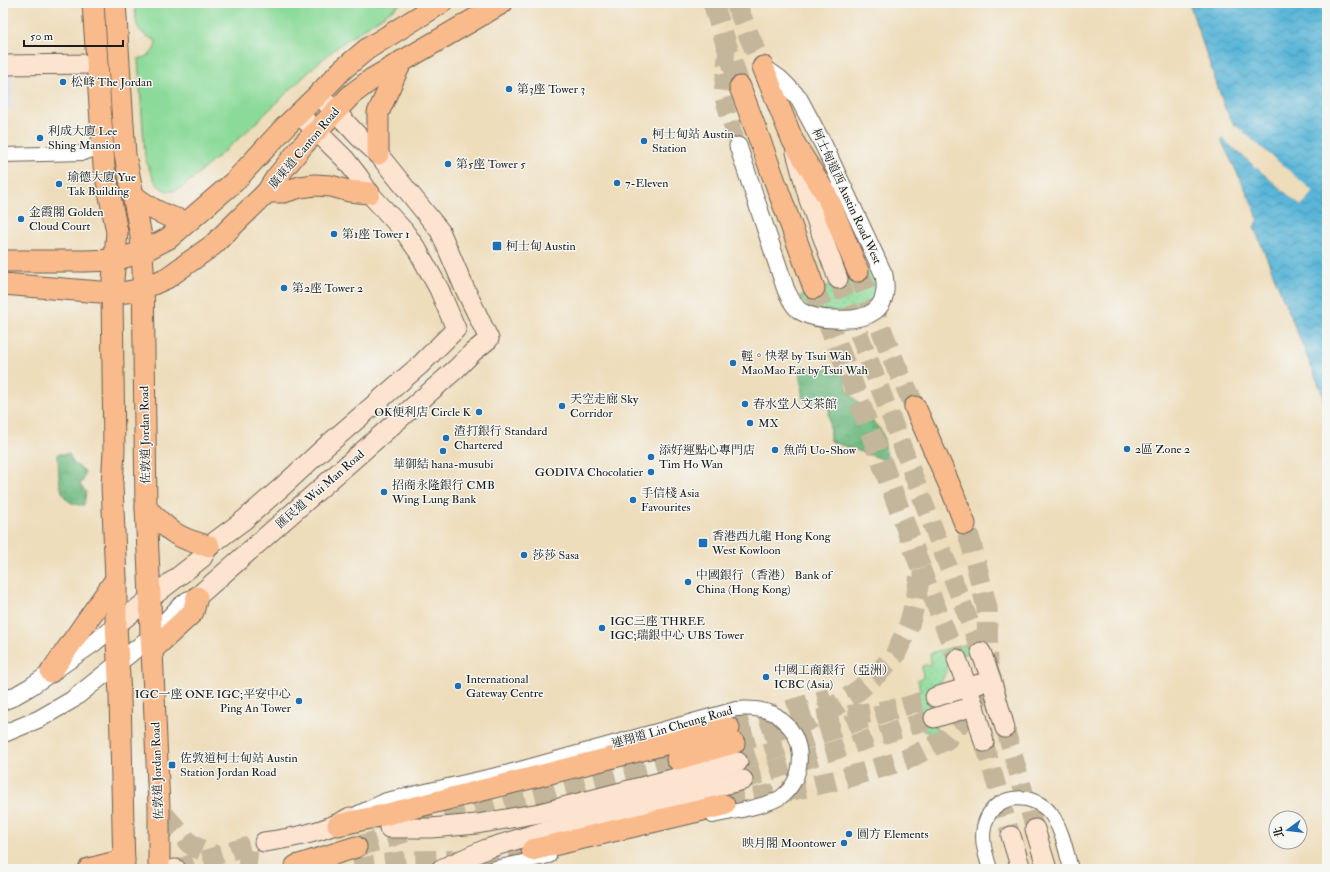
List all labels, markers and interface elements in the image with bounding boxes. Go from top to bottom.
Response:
scale bar [24,22,123,48]
text: 50 m [30,29,54,44]
place label: 松峰 The Jordan [71,75,152,90]
marker: 松峰 The Jordan [58,77,68,87]
place label: 第3座 Tower 3 [517,82,585,97]
marker: 第3座 Tower 3 [504,84,514,94]
street label: 廣東道 Canton Road [266,104,343,192]
place label: 利成大廈 Lee Shing Mansion [48,124,121,153]
street label: 柯士甸道西 Austin Road West [808,126,885,267]
place label: 柯士甸站 Austin Station [652,127,734,156]
marker: 利成大廈 Lee Shing Mansion [35,133,45,143]
marker: 柯士甸站 Austin Station [639,136,649,146]
place label: 第5座 Tower 5 [456,157,526,172]
marker: 第5座 Tower 5 [443,159,453,169]
place label: 瑜德大廈 Yue Tak Building [67,170,136,199]
place label: 7-Eleven [625,176,669,191]
marker: 7-Eleven [612,178,622,188]
marker: 瑜德大廈 Yue Tak Building [54,179,64,189]
place label: 金霞閣 Golden Cloud Court [29,205,103,234]
marker: 金霞閣 Golden Cloud Court [16,214,26,224]
place label: 第1座 Tower 1 [342,227,410,242]
marker: 第1座 Tower 1 [329,229,339,239]
place label: 柯士甸 Austin [506,239,576,254]
marker: 柯士甸 Austin [491,240,503,252]
place label: 第2座 Tower 2 [292,281,363,296]
marker: 第2座 Tower 2 [279,283,289,293]
place label: 輕。快翠 by Tsui Wah MaoMao Eat by Tsui Wah [741,349,868,378]
marker: 輕。快翠 by Tsui Wah MaoMao Eat by Tsui Wah [728,358,738,368]
street label: 佐敦道 Jordan Road [137,386,154,484]
place label: 天空走廊 Sky Corridor [570,392,639,421]
place label: 春水堂人文茶館 [753,397,837,412]
marker: 春水堂人文茶館 [740,399,750,409]
marker: 天空走廊 Sky Corridor [557,401,567,411]
place label: OK便利店 Circle K [374,405,472,420]
marker: OK便利店 Circle K [474,407,484,417]
place label: MX [758,416,780,431]
marker: MX [745,418,755,428]
place label: 渣打銀行 Standard Chartered [454,424,547,453]
marker: 渣打銀行 Standard Chartered [441,433,451,443]
place label: 2區 Zone 2 [1135,442,1190,457]
place label: 添好運點心專門店 Tim Ho Wan [659,443,755,472]
place label: 魚尚 Uo-Show [783,443,857,458]
marker: 2區 Zone 2 [1122,444,1132,454]
marker: 魚尚 Uo-Show [770,445,780,455]
marker: 華御結 hana-musubi [438,446,448,456]
street label: 匯民道 Wui Man Road [273,447,368,532]
marker: 添好運點心專門店 Tim Ho Wan [646,452,656,462]
place label: 華御結 hana-musubi [393,457,493,472]
place label: GODIVA Chocolatier [535,465,644,480]
marker: GODIVA Chocolatier [646,467,656,477]
place label: 招商永隆銀行 CMB Wing Lung Bank [391,478,495,507]
place label: 手信棧 Asia Favourites [641,486,700,515]
marker: 招商永隆銀行 CMB Wing Lung Bank [379,487,389,497]
marker: 手信棧 Asia Favourites [628,495,638,505]
place label: 香港西九龍 Hong Kong West Kowloon [711,529,832,558]
marker: 香港西九龍 Hong Kong West Kowloon [697,537,709,549]
place label: 莎莎 Sasa [532,548,580,563]
marker: 莎莎 Sasa [519,550,529,560]
place label: 中國銀行（香港） Bank of China (Hong Kong) [696,568,834,597]
marker: 中國銀行（香港） Bank of China (Hong Kong) [683,577,693,587]
place label: IGC三座 THREE IGC;瑞銀中心 UBS Tower [610,614,745,643]
marker: IGC三座 THREE IGC;瑞銀中心 UBS Tower [597,623,607,633]
place label: 中國工商銀行（亞洲） ICBC (Asia) [774,663,894,692]
place label: International Gateway Centre [466,672,543,701]
marker: 中國工商銀行（亞洲） ICBC (Asia) [761,672,771,682]
marker: International Gateway Centre [453,681,463,691]
place label: IGC一座 ONE IGC;平安中心 Ping An Tower [135,687,292,716]
marker: IGC一座 ONE IGC;平安中心 Ping An Tower [294,696,304,706]
street label: 連翔道 Lin Cheung Road [610,703,734,752]
street label: 佐敦道 Jordan Road [148,722,167,820]
place label: 佐敦道柯士甸站 Austin Station Jordan Road [180,751,298,780]
marker: 佐敦道柯士甸站 Austin Station Jordan Road [167,760,177,770]
north arrow [1268,810,1308,850]
text: 北 [1271,825,1287,839]
place label: 圓方 Elements [857,827,929,842]
marker: 圓方 Elements [844,829,854,839]
place label: 映月閣 Moontower [742,836,837,851]
marker: 映月閣 Moontower [839,838,849,848]

